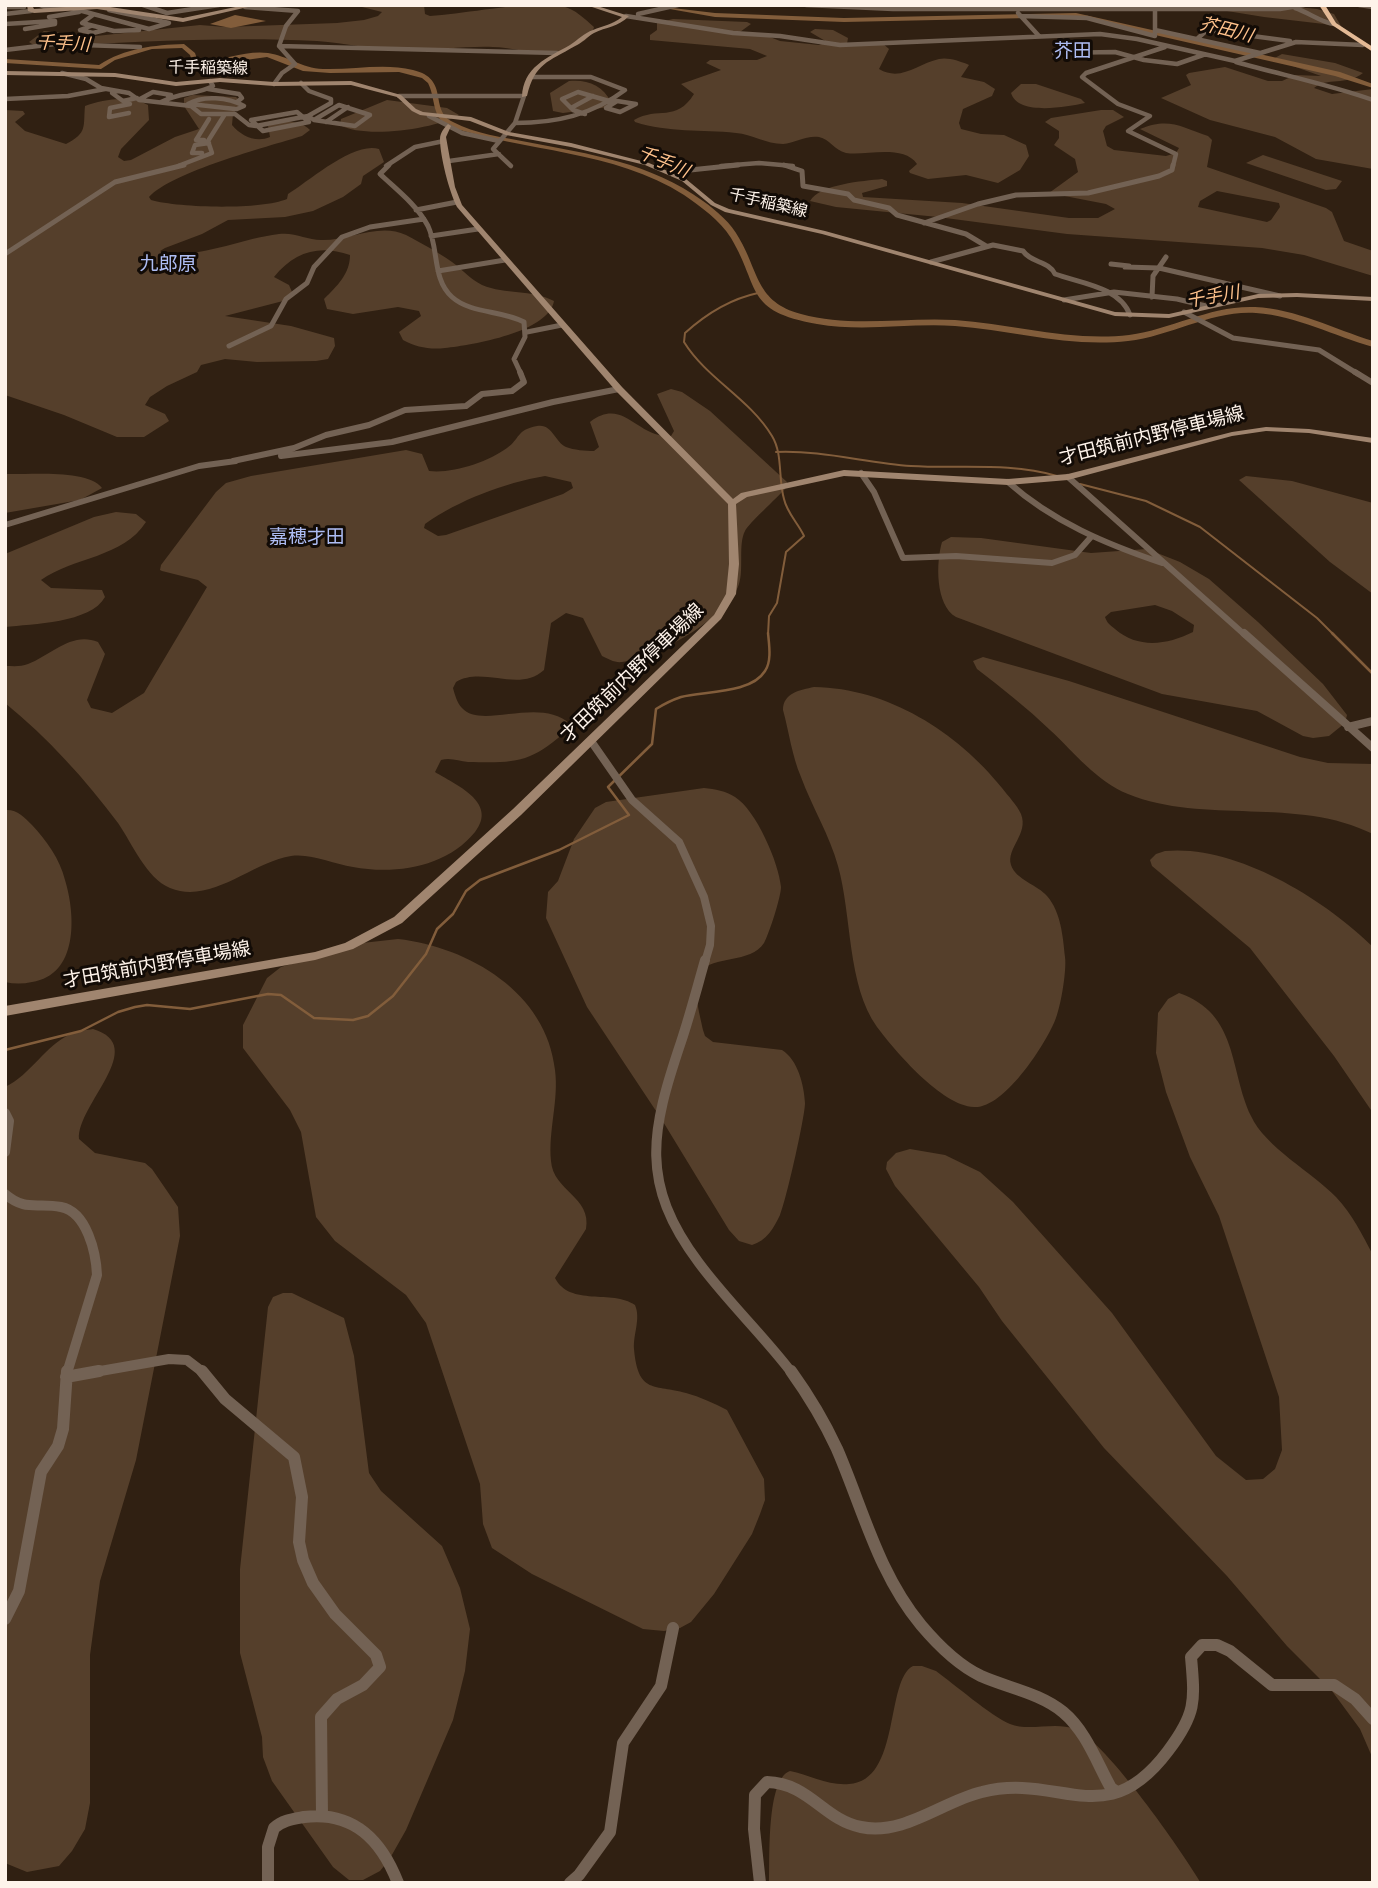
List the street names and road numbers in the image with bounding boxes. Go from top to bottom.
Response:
street label: 千手稲築線 [168,59,248,79]
street label: 千手稲築線 [727,186,809,222]
street label: 才田筑前内野停車場線 [1057,403,1247,471]
street label: 才田筑前内野停車場線 [557,600,709,748]
street label: 才田筑前内野停車場線 [61,938,253,994]

